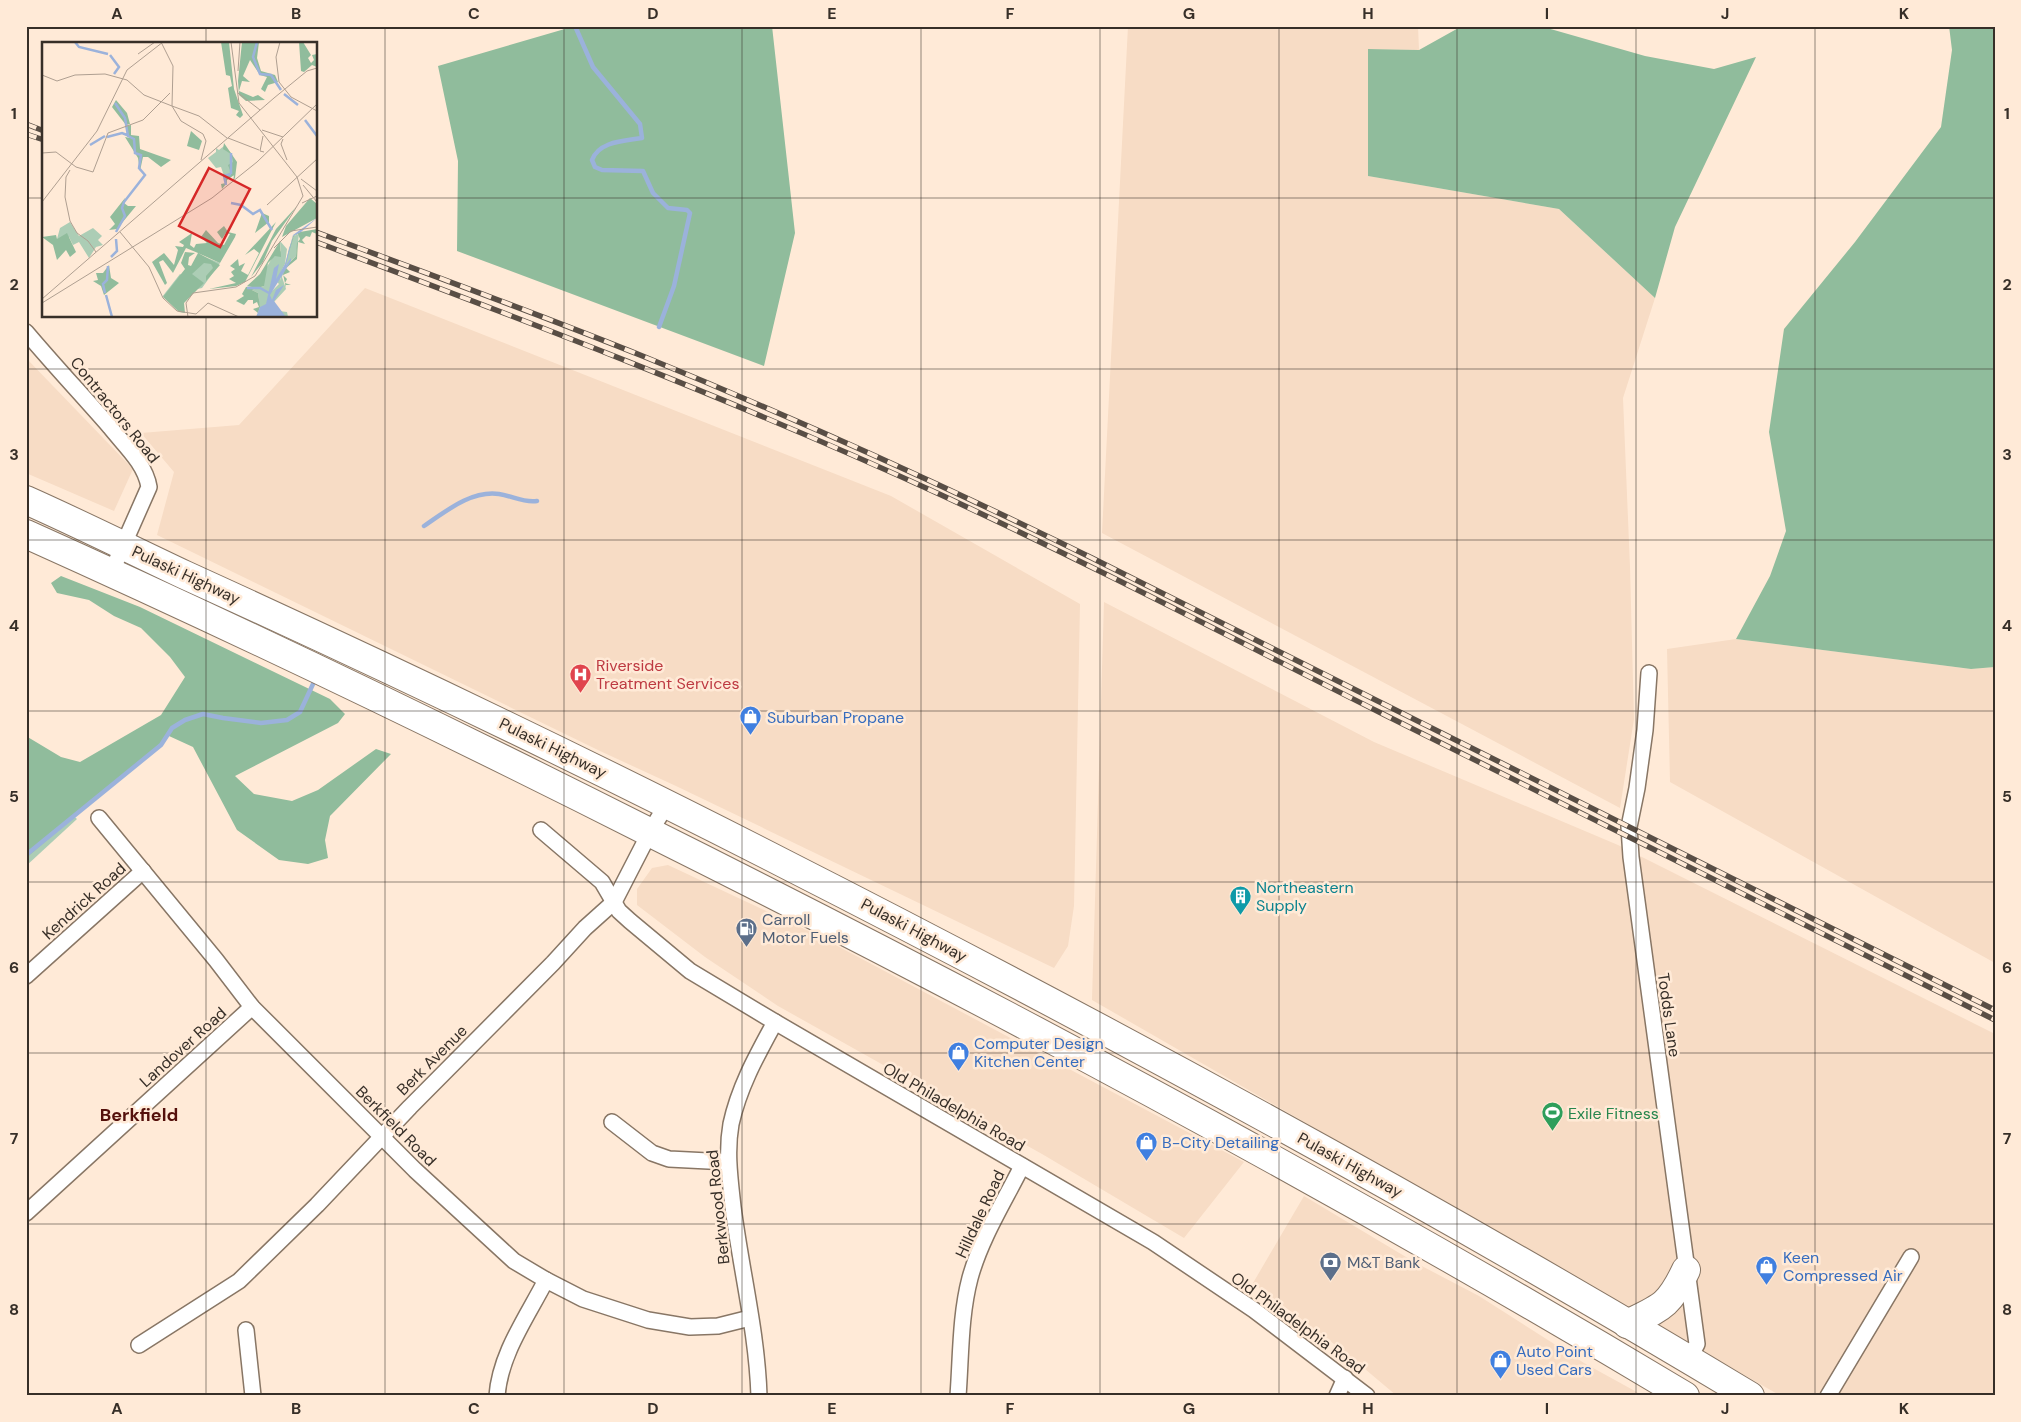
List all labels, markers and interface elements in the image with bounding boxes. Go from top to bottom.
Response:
text: A [111,3,123,24]
text: B [291,3,301,24]
text: C [468,3,480,24]
text: D [647,3,659,24]
text: E [827,3,837,24]
text: F [1006,3,1015,24]
text: G [1183,3,1195,24]
text: H [1362,3,1374,24]
text: I [1545,3,1549,24]
text: J [1721,3,1729,24]
text: K [1899,3,1910,24]
inset map [42,42,318,318]
text: 1 [11,103,17,124]
text: 1 [2004,103,2010,124]
text: 2 [9,274,19,295]
text: 2 [2002,274,2012,295]
street label: Contractors Road [66,353,164,467]
text: 3 [9,444,19,465]
text: 3 [2002,444,2012,465]
street label: Pulaski Highway [129,541,244,609]
text: 4 [9,615,19,636]
text: 4 [2002,615,2012,636]
place label: Riverside Treatment Services [596,655,739,694]
hospital icon: Riverside Treatment Services [568,662,592,693]
shop icon: Suburban Propane [739,705,763,736]
place label: Suburban Propane [767,707,904,728]
street label: Pulaski Highway [496,713,610,783]
text: 5 [9,786,19,807]
text: 5 [2002,786,2012,807]
street label: Kendrick Road [38,858,130,944]
place label: Northeastern Supply [1256,877,1354,916]
building icon: Northeastern Supply [1228,884,1252,915]
street label: Pulaski Highway [857,893,971,967]
place label: Carroll Motor Fuels [762,909,849,948]
fuel station icon: Carroll Motor Fuels [734,916,758,947]
text: 6 [9,957,19,978]
text: 6 [2002,957,2012,978]
street label: Todds Lane [1653,972,1685,1058]
street label: Landover Road [135,1002,231,1092]
street label: Berk Avenue [392,1020,472,1100]
place label: Computer Design Kitchen Center [974,1033,1104,1072]
shop icon: Computer Design Kitchen Center [946,1040,970,1071]
street label: Old Philadelphia Road [879,1058,1029,1156]
street label: Berkfield Road [351,1081,441,1171]
sports icon: Exile Fitness [1540,1101,1564,1132]
district label: Berkfield [100,1103,178,1127]
place label: Exile Fitness [1568,1103,1659,1124]
street label: Pulaski Highway [1294,1127,1406,1203]
text: 7 [10,1128,19,1149]
text: 7 [2003,1128,2012,1149]
shop icon: B-City Detailing [1134,1130,1158,1161]
place label: B-City Detailing [1162,1132,1279,1153]
street label: Berkwood Road [702,1149,734,1265]
street label: Hilldale Road [950,1167,1010,1261]
place label: Keen Compressed Air [1783,1247,1903,1286]
bank icon: M&T Bank [1319,1250,1343,1281]
place label: M&T Bank [1347,1252,1420,1273]
shop icon: Keen Compressed Air [1755,1254,1779,1285]
street label: Old Philadelphia Road [1227,1267,1369,1379]
text: 8 [9,1299,19,1320]
text: 8 [2002,1299,2012,1320]
place label: Auto Point Used Cars [1516,1341,1593,1380]
shop icon: Auto Point Used Cars [1488,1348,1512,1379]
text: A [111,1398,123,1419]
text: B [291,1398,301,1419]
text: C [468,1398,480,1419]
text: D [647,1398,659,1419]
text: E [827,1398,837,1419]
text: F [1006,1398,1015,1419]
text: G [1183,1398,1195,1419]
text: H [1362,1398,1374,1419]
text: I [1545,1398,1549,1419]
text: J [1721,1398,1729,1419]
text: K [1899,1398,1910,1419]

